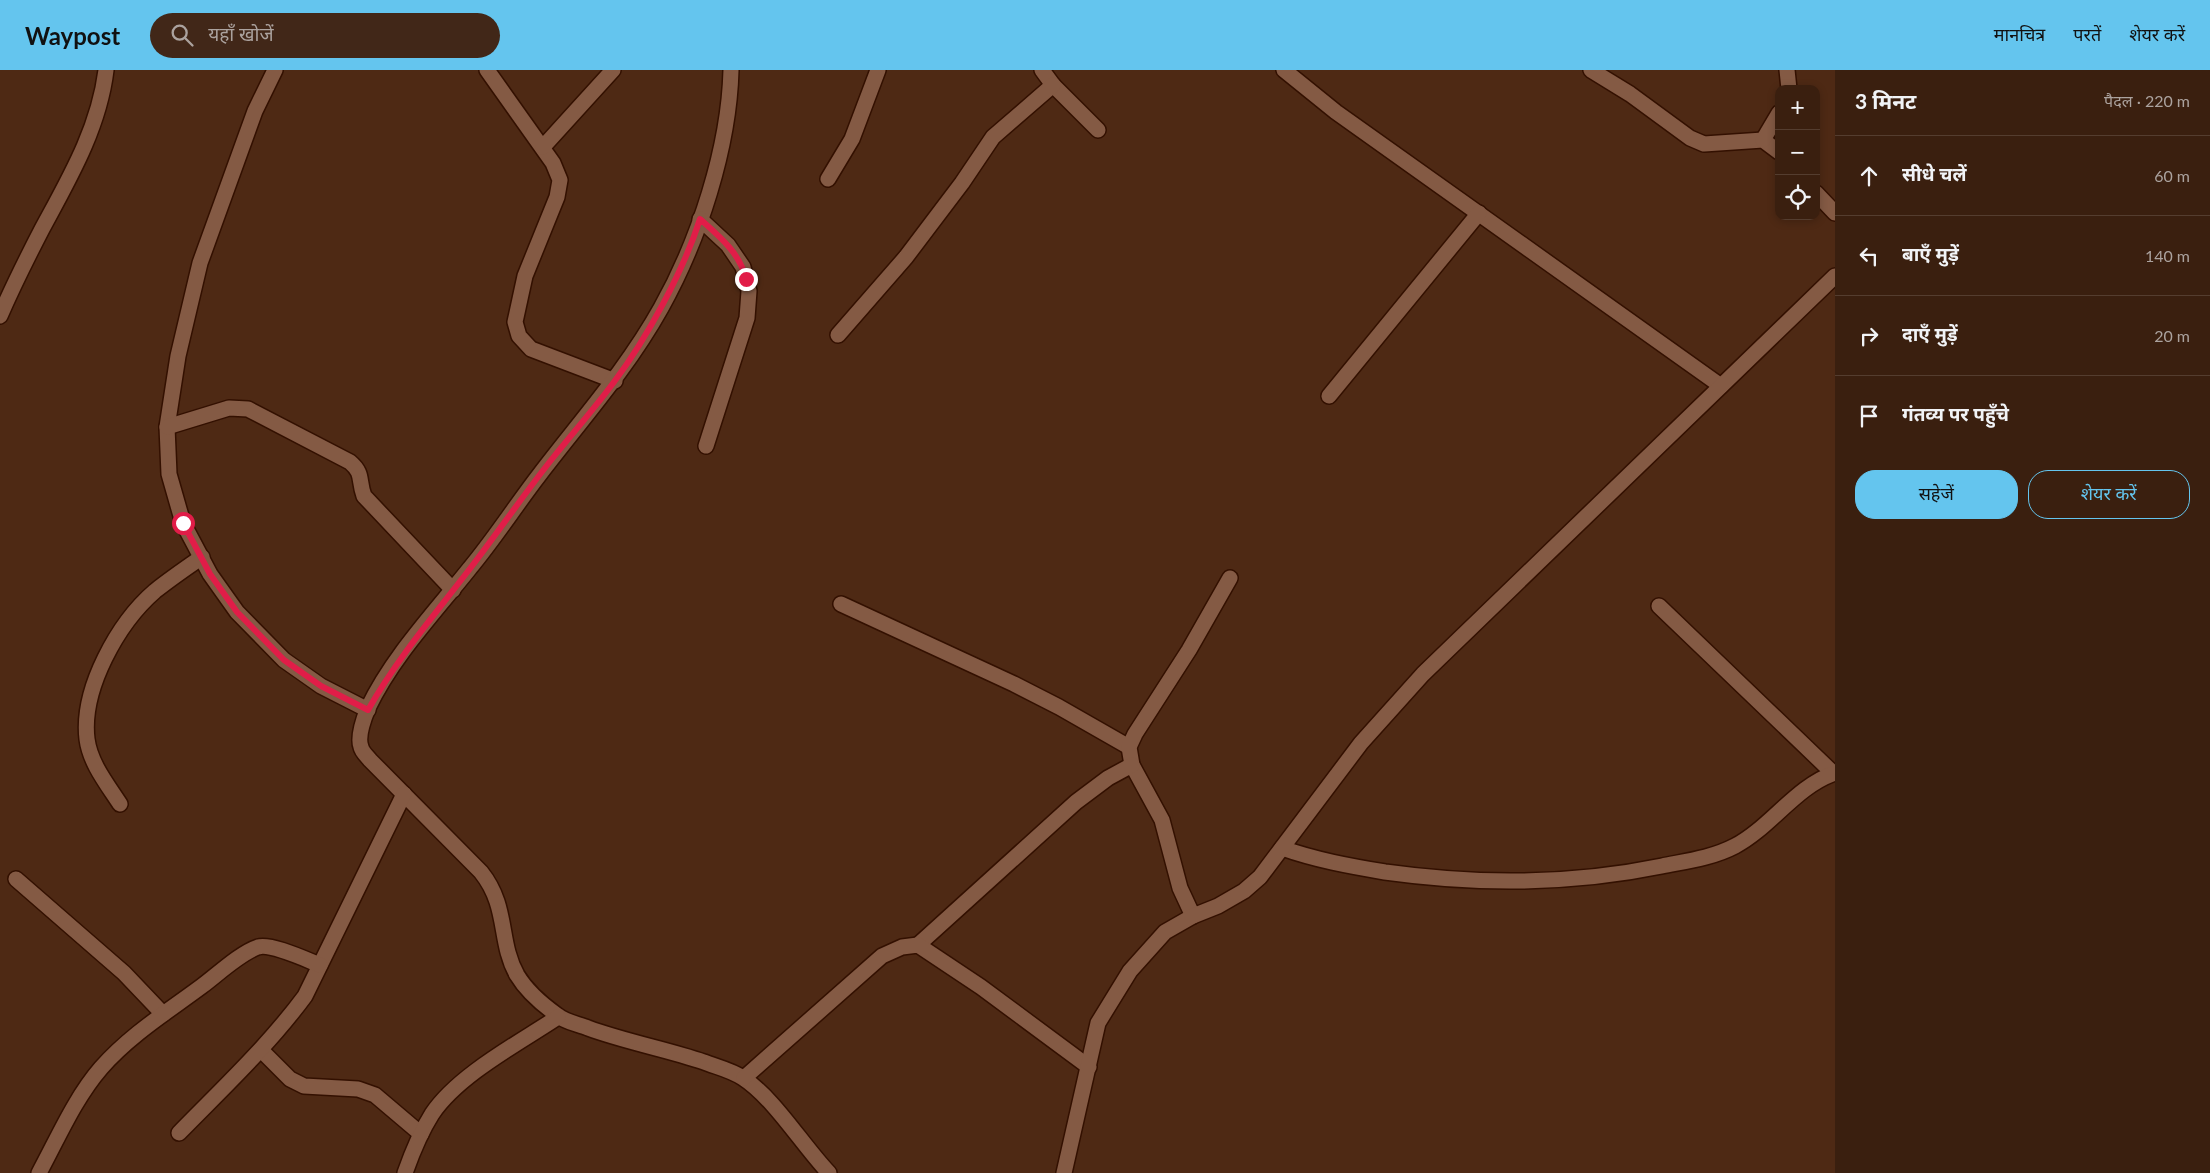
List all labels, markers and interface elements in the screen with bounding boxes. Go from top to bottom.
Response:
search box [150,13,500,58]
text: Waypost [25,21,120,50]
icon: search [168,21,196,49]
text: यहाँ खोजें [208,22,274,45]
text: मानचित्र [1994,23,2045,45]
text: परतें [2073,23,2101,45]
text: शेयर करें [2129,23,2185,45]
map controls [1775,85,1820,220]
button: + [1775,85,1820,130]
text: 3 मिनट [1855,88,1916,113]
text: पैदल · 220 m [2104,91,2190,110]
button: − [1775,130,1820,175]
icon: ahead [1855,162,1883,190]
text: सीधे चलें [1902,162,1967,185]
text: 60 m [2154,166,2190,185]
button: locate [1775,175,1820,220]
icon: left [1855,242,1883,270]
text: बाएँ मुड़ें [1902,242,1959,265]
text: 140 m [2145,246,2190,265]
route end [735,268,758,291]
icon: right [1855,322,1883,350]
text: दाएँ मुड़ें [1902,322,1958,345]
text: 20 m [2154,326,2190,345]
icon: arrive [1855,402,1883,430]
text: गंतव्य पर पहुँचे [1902,402,2009,425]
button: सहेजें [1855,470,2018,519]
button: शेयर करें [2028,470,2190,519]
route start [172,512,195,535]

